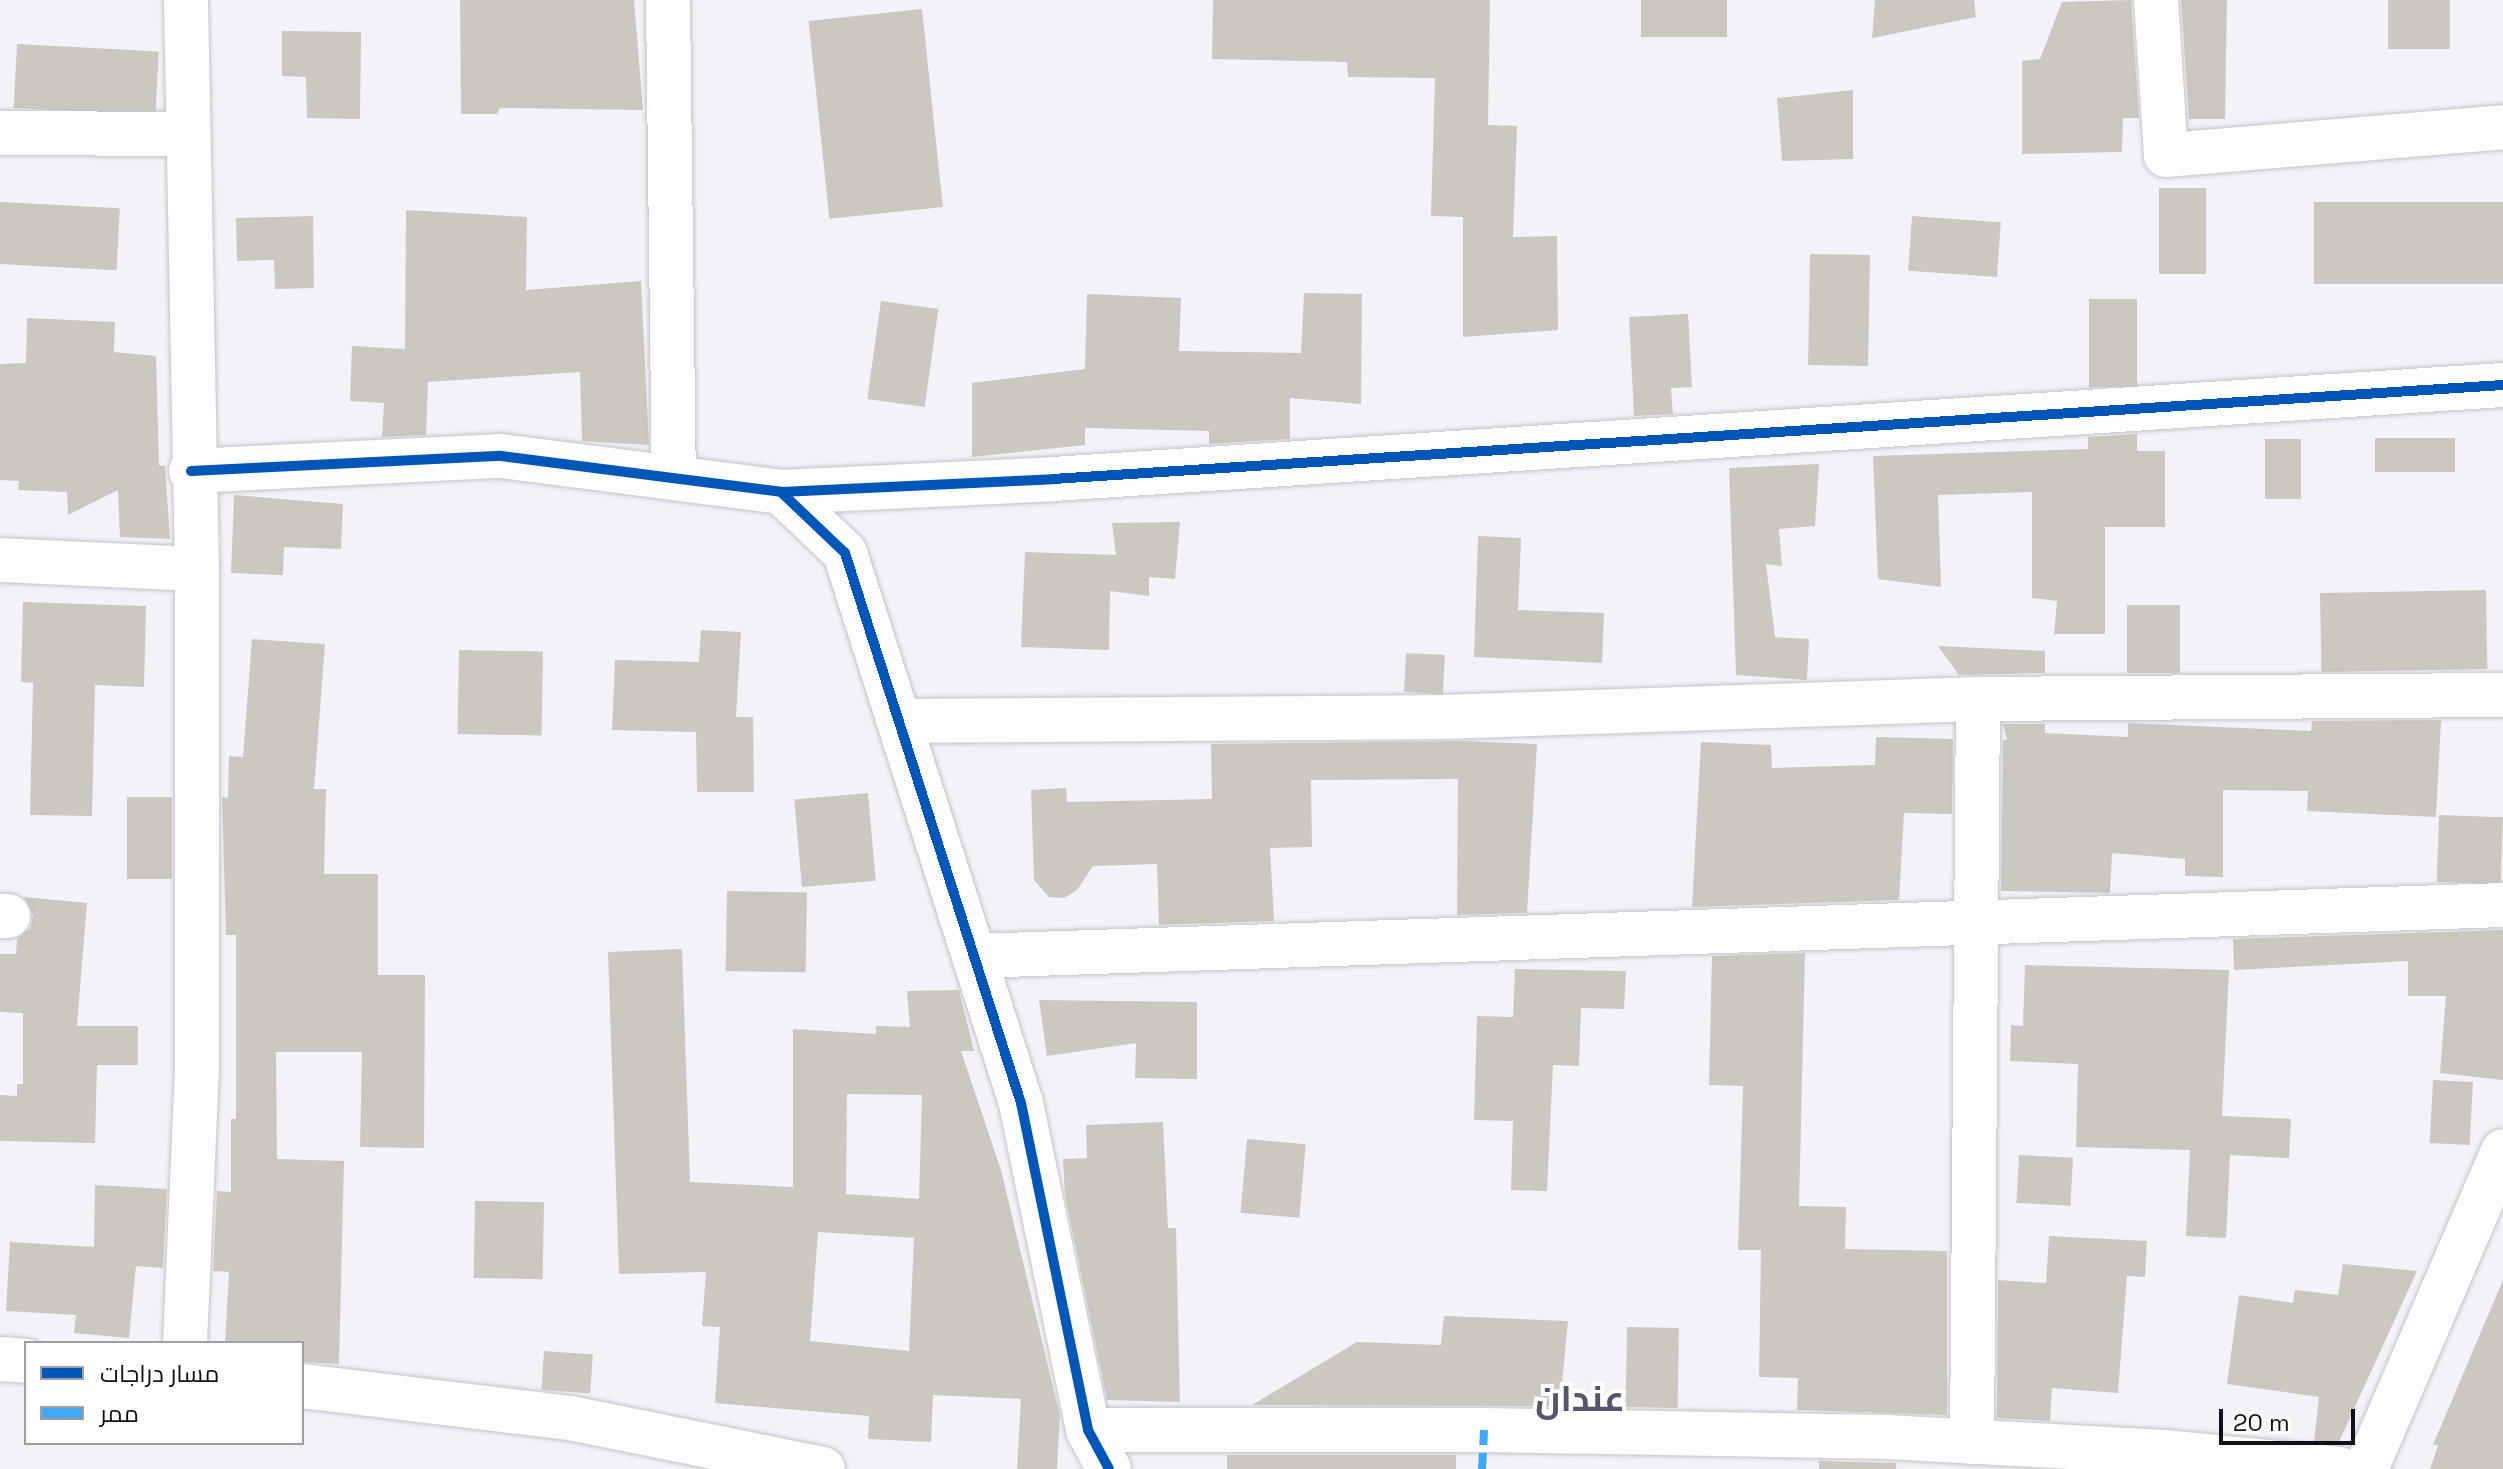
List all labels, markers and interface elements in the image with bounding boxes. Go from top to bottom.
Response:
legend [24,1341,304,1445]
text: مسار دراجات [100,1358,219,1389]
district label: عندان [1535,1378,1625,1422]
scale bar [2223,1393,2359,1443]
text: ممر [100,1398,139,1429]
text: 20 m [2233,1407,2290,1438]

